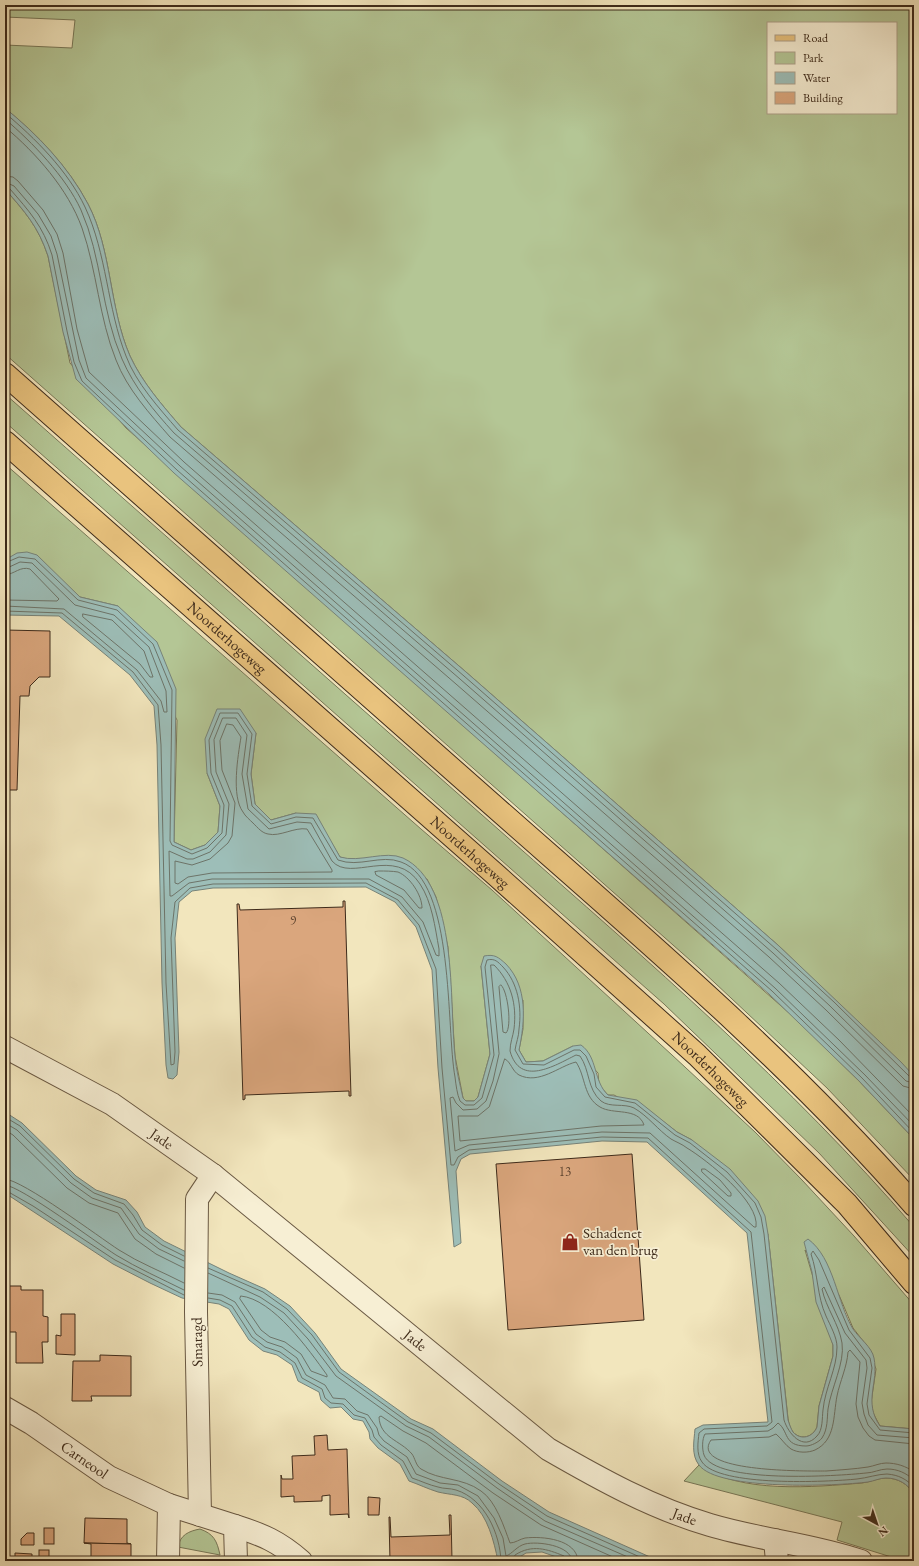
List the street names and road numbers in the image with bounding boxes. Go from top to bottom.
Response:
street label: Noorderhogeweg [184,597,272,678]
street label: Noorderhogeweg [427,811,514,892]
street label: Noorderhogeweg [668,1027,754,1111]
street label: Jade [145,1123,178,1153]
street label: Smaragd [187,1317,206,1367]
street label: Jade [399,1324,431,1355]
street label: Carneool [57,1437,112,1483]
street label: Jade [668,1502,699,1529]

